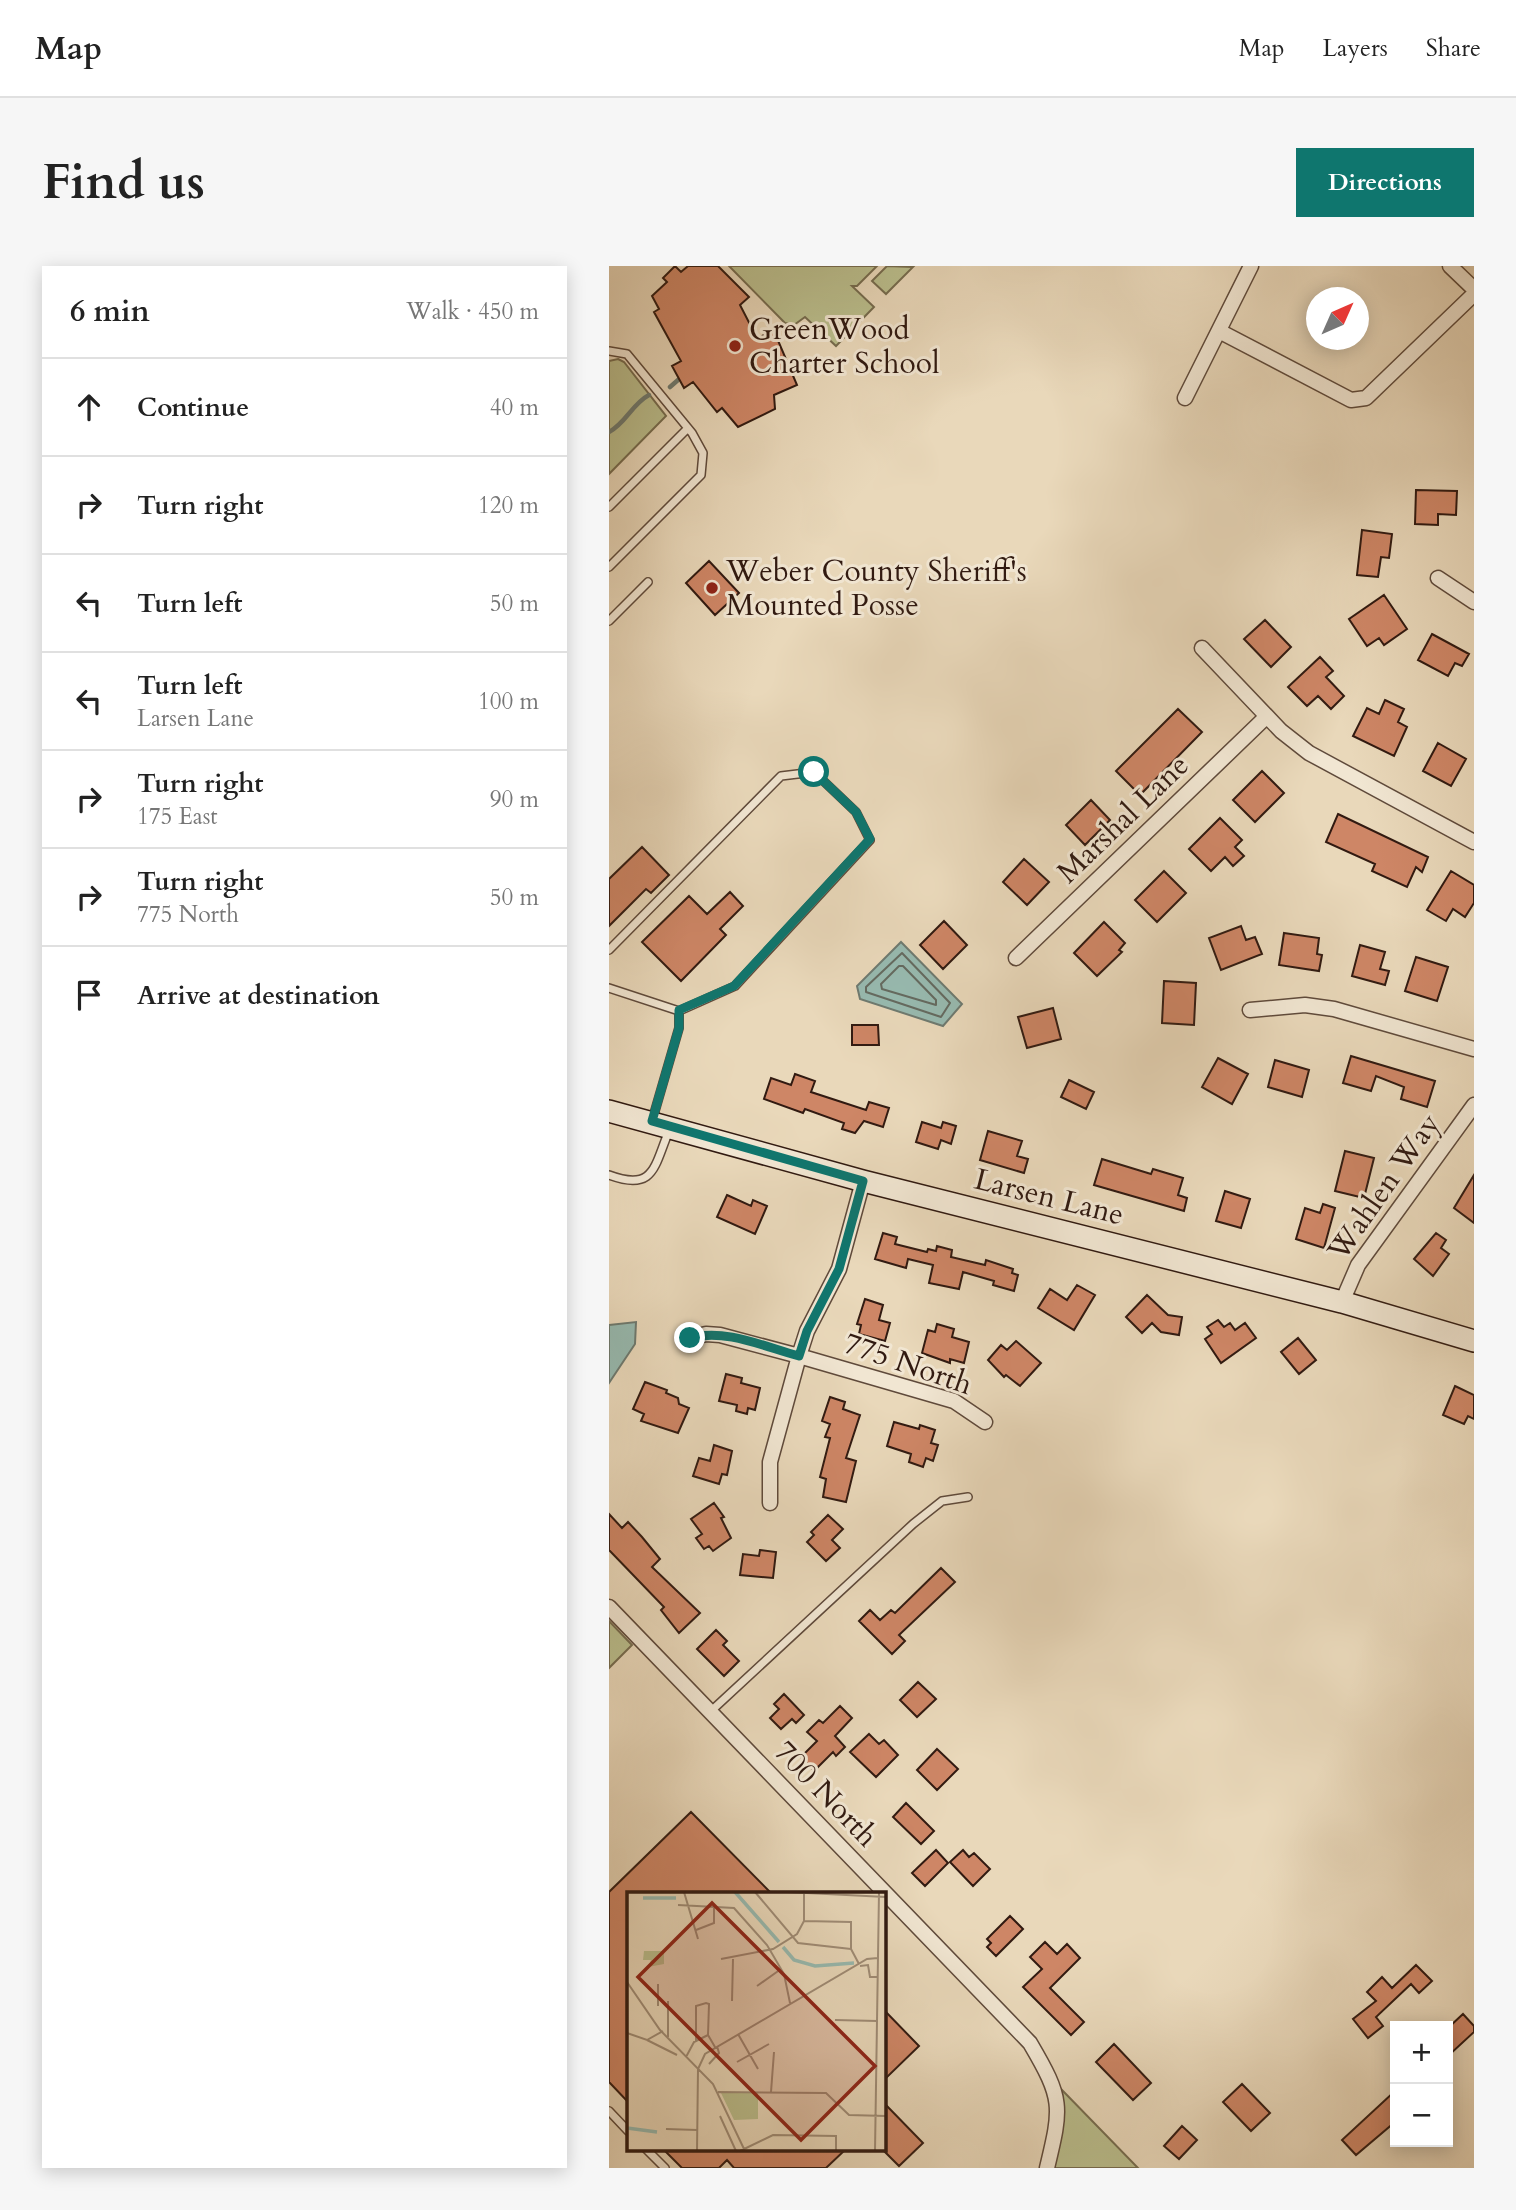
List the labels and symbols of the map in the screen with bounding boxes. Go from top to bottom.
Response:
north arrow [1306,287,1369,350]
place label: GreenWood Charter School [749,309,940,384]
marker: GreenWood Charter School [727,338,743,354]
place label: Weber County Sheriff's Mounted Posse [725,551,1027,626]
marker: Weber County Sheriff's Mounted Posse [704,580,720,596]
street label: Marshal Lane [1048,746,1198,892]
route start [798,756,829,787]
street label: Wahlen Way [1318,1105,1450,1270]
street label: Larsen Lane [970,1159,1128,1235]
route end [674,1322,705,1353]
street label: 775 North [839,1323,978,1405]
street label: 700 North [765,1732,887,1856]
inset map [627,1892,885,2150]

